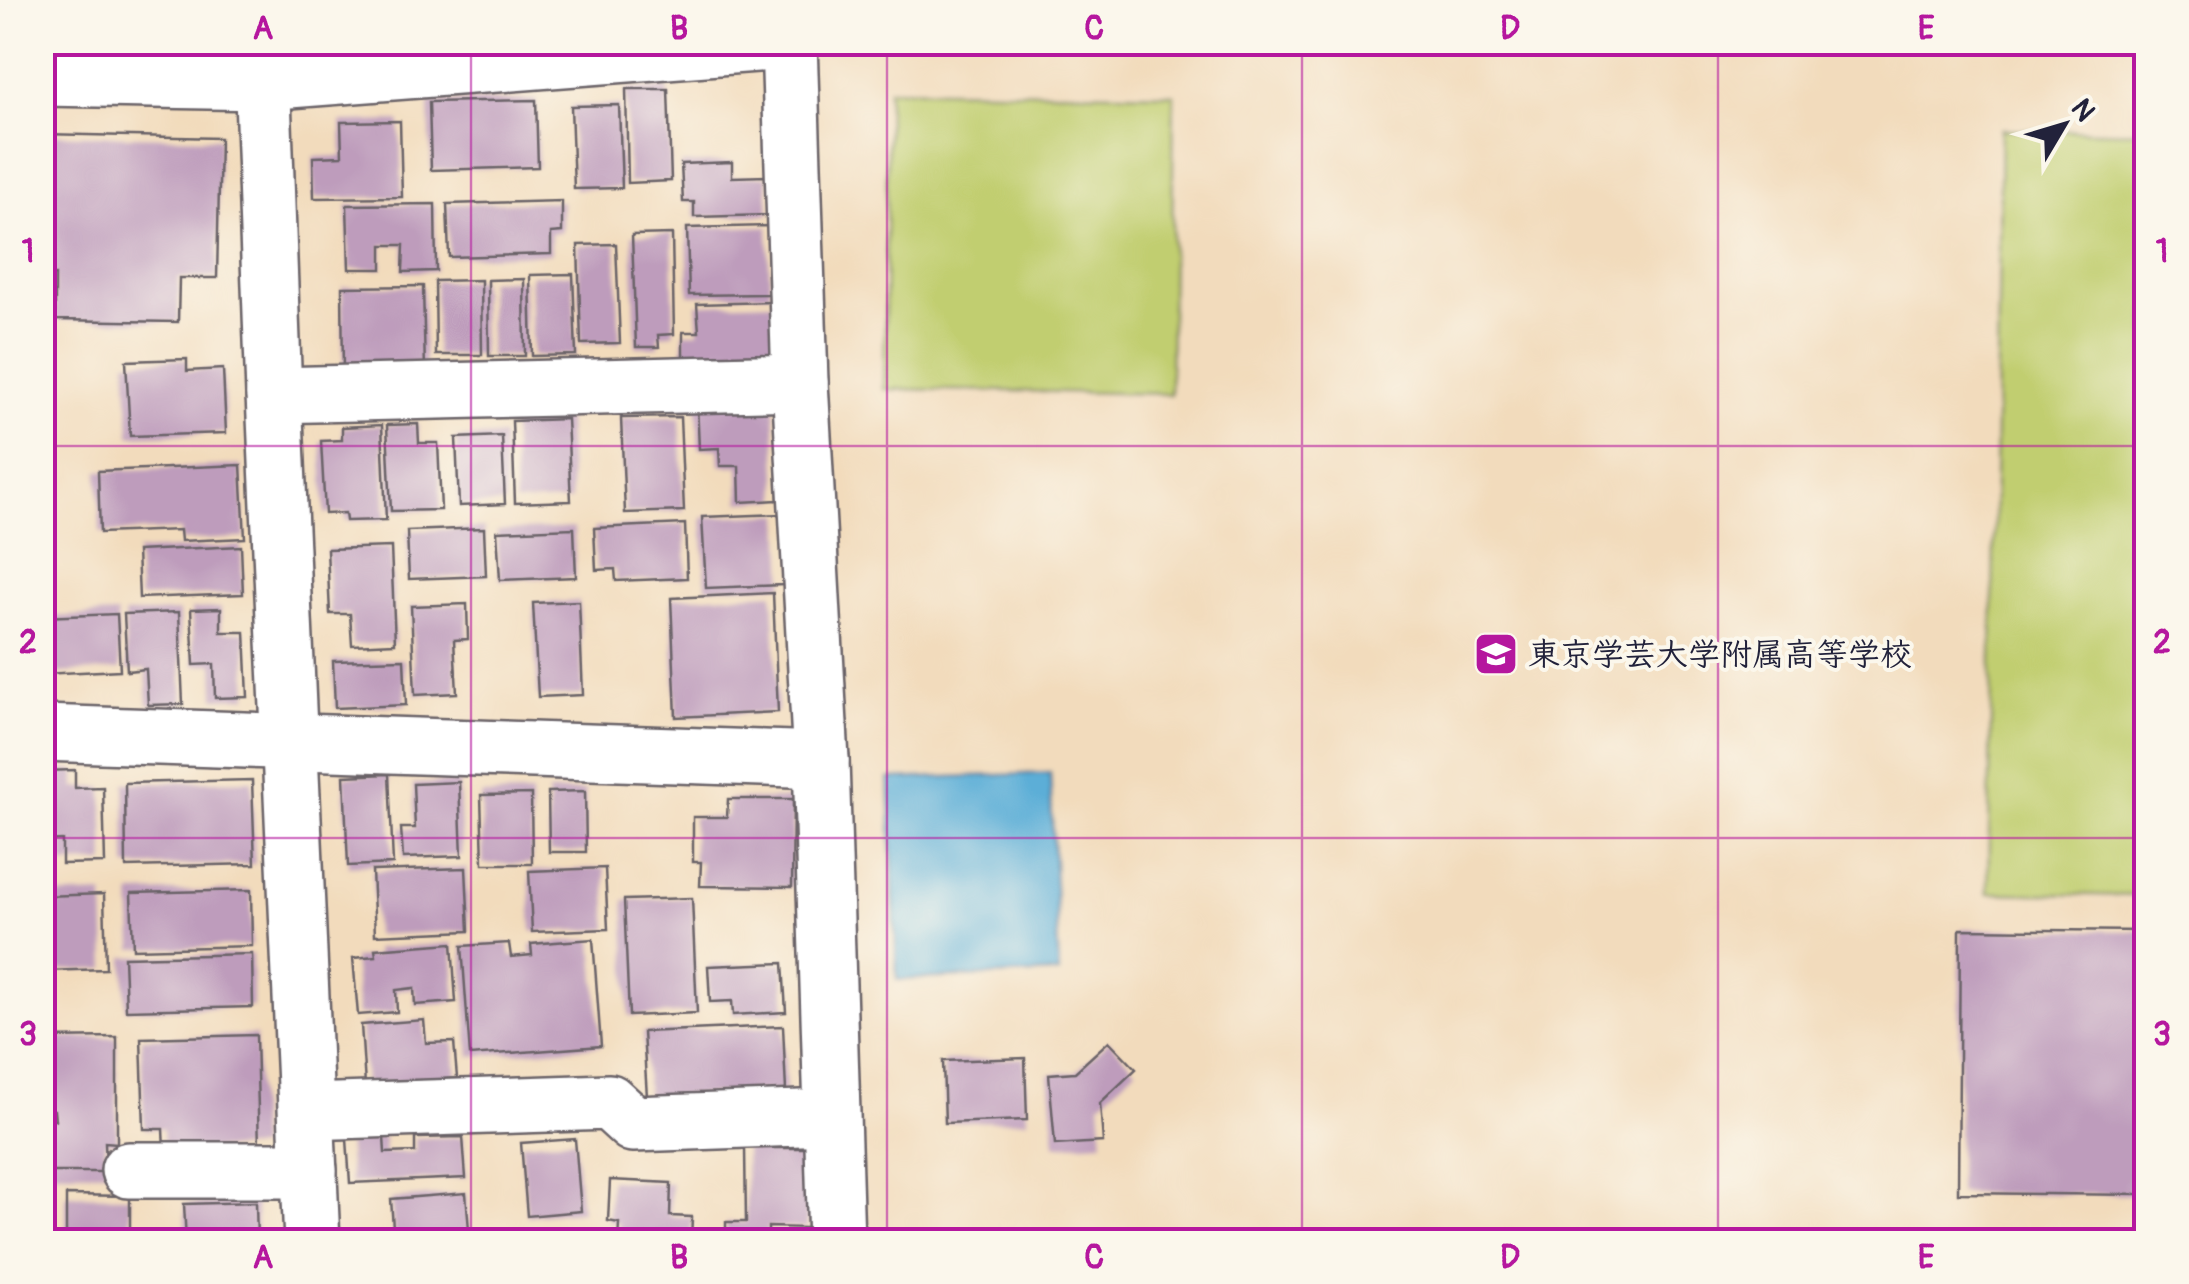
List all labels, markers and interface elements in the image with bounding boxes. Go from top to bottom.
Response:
text: A [253,9,274,49]
text: B [670,9,688,49]
text: C [1084,9,1104,49]
text: D [1500,9,1520,49]
text: E [1918,9,1935,49]
north arrow [2014,75,2114,175]
text: N [2063,92,2102,129]
text: 1 [22,232,34,272]
text: 1 [2156,232,2168,272]
text: 2 [19,623,37,663]
text: 2 [2153,623,2171,663]
school or university icon: 東京学芸大学附属高等学校 [1473,631,1519,677]
place label: 東京学芸大学附属高等学校 [1528,635,1912,675]
text: 3 [19,1015,37,1055]
text: 3 [2153,1015,2171,1055]
text: A [253,1238,274,1278]
text: B [670,1238,688,1278]
text: C [1084,1238,1104,1278]
text: D [1500,1238,1520,1278]
text: E [1918,1238,1935,1278]

